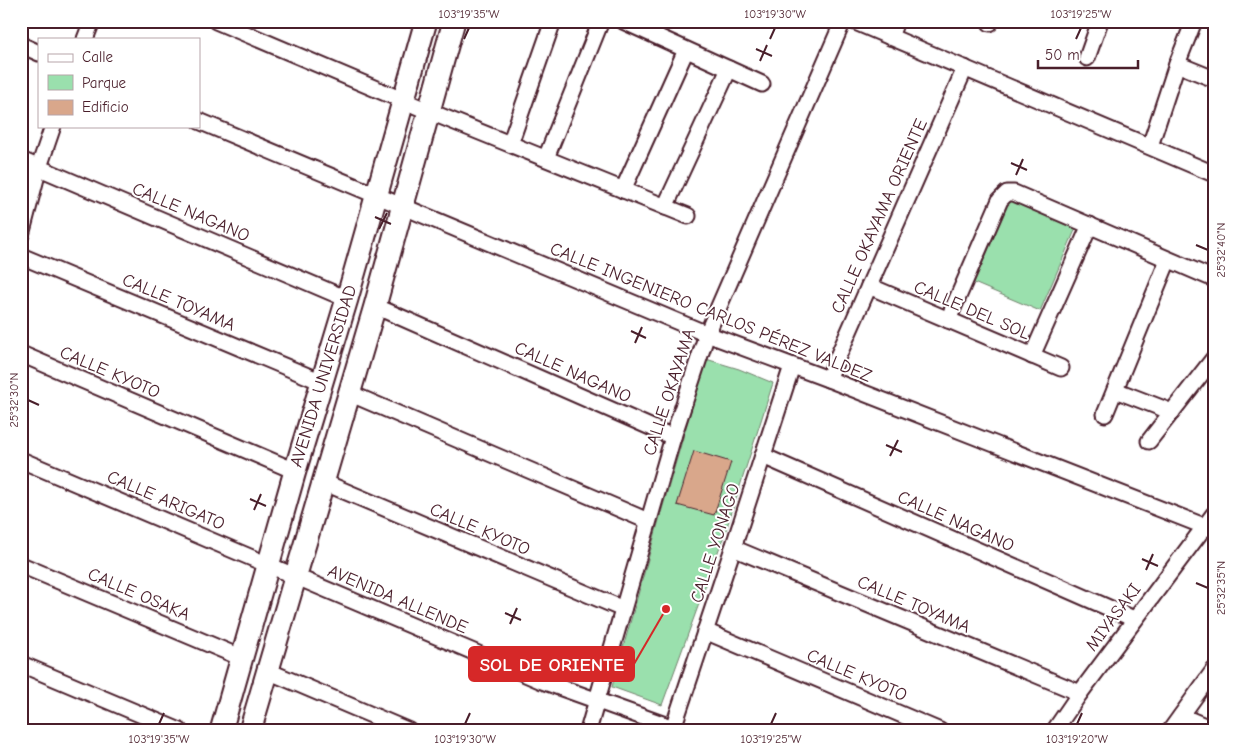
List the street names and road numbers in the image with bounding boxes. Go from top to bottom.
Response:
street label: CALLE OKAYAMA ORIENTE [827,116,932,317]
street label: CALLE NAGANO [129,178,253,247]
street label: CALLE INGENIERO CARLOS PÉREZ VALDEZ [547,237,876,387]
street label: CALLE TOYAMA [119,269,238,336]
street label: CALLE DEL SOL [911,277,1033,344]
street label: AVENIDA UNIVERSIDAD [286,282,361,470]
street label: CALLE OKAYAMA [639,326,700,458]
street label: CALLE NAGANO [511,337,634,408]
street label: CALLE KYOTO [56,342,163,403]
street label: CALLE ARIGATO [104,466,228,535]
street label: CALLE YONAGO [686,481,745,606]
street label: CALLE NAGANO [894,486,1017,557]
street label: CALLE KYOTO [426,499,533,560]
street label: AVENIDA ALLENDE [325,560,471,639]
street label: CALLE OSAKA [85,564,193,625]
street label: CALLE TOYAMA [854,571,973,638]
street label: MIYASAKI [1081,579,1146,655]
street label: CALLE KYOTO [803,645,910,706]

